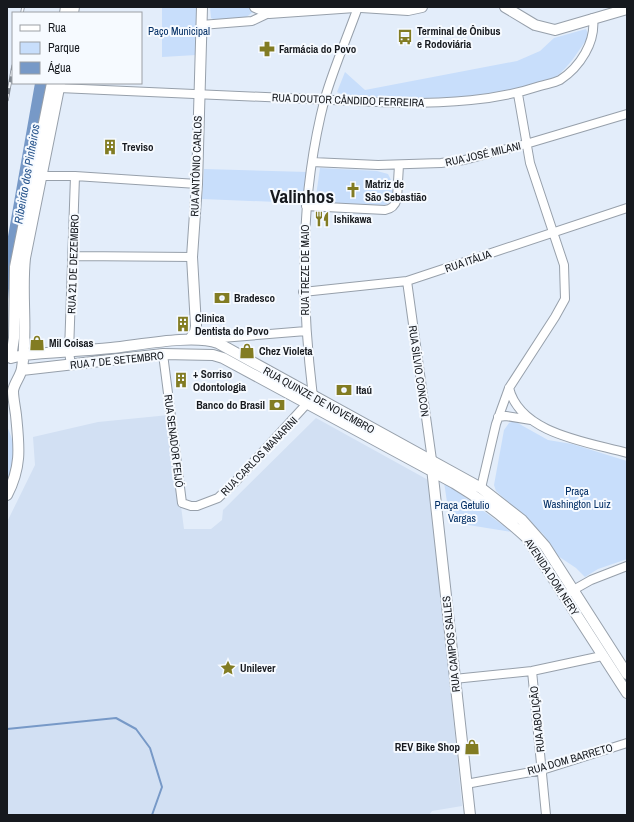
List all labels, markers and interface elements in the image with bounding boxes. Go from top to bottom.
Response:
legend [12,12,142,84]
text: Rua [48,20,67,36]
park label: Paço Municipal [148,24,210,38]
place label: Terminal de Ônibus e Rodoviária [417,24,501,51]
bus stop icon: Terminal de Ônibus e Rodoviária [396,28,414,46]
text: Parque [48,40,80,56]
pharmacy icon: Farmácia do Povo [258,40,276,58]
place label: Farmácia do Povo [279,42,357,56]
text: Água [47,60,72,76]
street label: RUA DOUTOR CÂNDIDO FERREIRA [272,90,425,110]
street label: RUA ANTÔNIO CARLOS [187,115,205,217]
water label: Ribeirão dos Pinheiros [10,123,44,225]
building icon: Treviso [101,138,119,156]
street label: RUA JOSÉ MILANI [444,138,522,170]
place label: Treviso [122,140,154,154]
place label: Matriz de São Sebastião [365,177,427,204]
church icon: Matriz de São Sebastião [344,181,362,199]
district label: Valinhos [270,183,334,209]
restaurant icon: Ishikawa [313,210,331,228]
place label: Ishikawa [334,212,372,226]
street label: RUA 21 DE DEZEMBRO [64,214,82,314]
street label: RUA TREZE DE MAIO [298,224,312,316]
street label: RUA ITÁLIA [443,246,494,275]
bank icon: Bradesco [213,289,231,307]
place label: Bradesco [234,291,276,305]
place label: Clinica Dentista do Povo [195,311,269,338]
building icon: Clinica Dentista do Povo [174,315,192,333]
street label: RUA SÍLVIO CONCON [406,324,432,418]
shop icon: Mil Coisas [28,334,46,352]
place label: Mil Coisas [49,336,94,350]
shop icon: Chez Violeta [238,342,256,360]
place label: Chez Violeta [259,344,312,358]
street label: RUA 7 DE SETEMBRO [69,348,165,372]
street label: RUA QUINZE DE NOVEMBRO [261,364,377,436]
place label: + Sorriso Odontologia [193,367,246,394]
building icon: + Sorriso Odontologia [172,371,190,389]
bank icon: Itaú [335,381,353,399]
place label: Itaú [356,383,372,397]
street label: RUA SENADOR FEIJÓ [161,394,187,488]
bank icon: Banco do Brasil [268,396,286,414]
place label: Banco do Brasil [196,398,265,412]
street label: RUA CARLOS MANARINI [218,413,300,499]
park label: Praça Washington Luiz [543,484,611,511]
park label: Praça Getulio Vargas [434,498,490,525]
street label: AVENIDA DOM NERY [521,535,582,618]
street label: RUA CAMPOS SALLES [439,595,463,693]
place icon: Unilever [219,659,237,677]
place label: Unilever [240,661,276,675]
street label: RUA ABOLIÇÃO [527,685,547,753]
shop icon: REV Bike Shop [463,738,481,756]
place label: REV Bike Shop [395,740,460,754]
street label: RUA DOM BARRETO [526,740,614,778]

